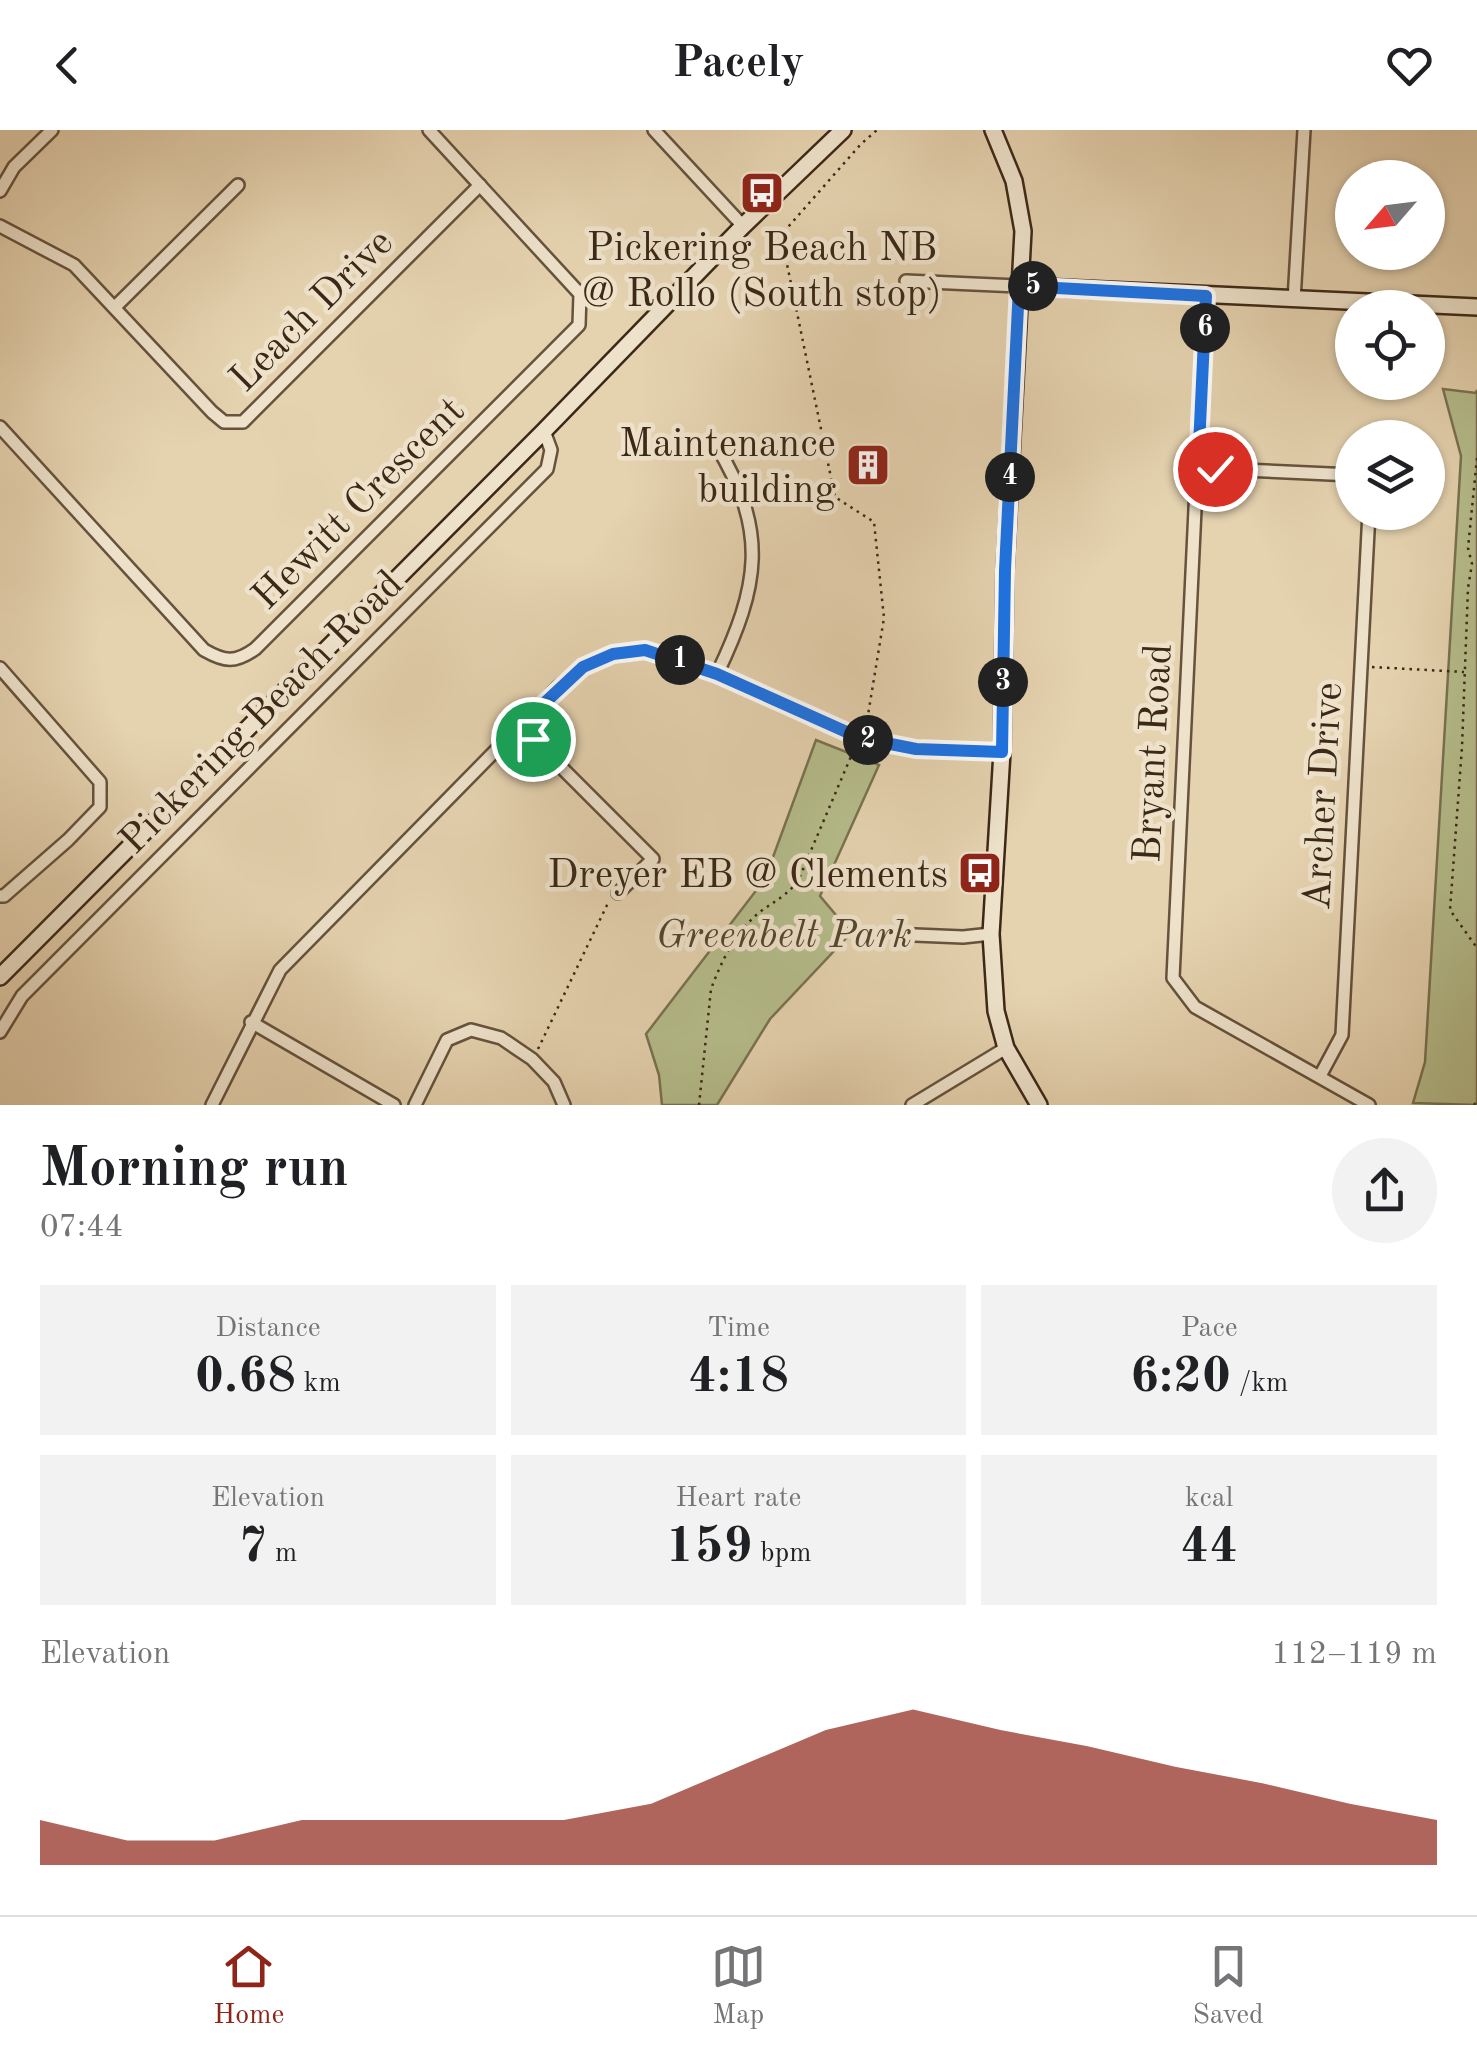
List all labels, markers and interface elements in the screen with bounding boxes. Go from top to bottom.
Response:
icon: back [40,38,95,93]
icon: heart [1382,38,1437,93]
text: Pacely [672,42,805,87]
north arrow [1335,160,1445,270]
map controls [1335,160,1445,530]
bus stop icon: Pickering Beach NB @ Rollo (South stop) [739,170,785,216]
street label: Leach Drive [224,223,402,401]
place label: Pickering Beach NB @ Rollo (South stop) [582,230,942,316]
pin: 5 [1008,261,1058,311]
text: 5 [1025,272,1041,300]
button: locate [1335,290,1445,400]
pin: 6 [1180,303,1230,353]
text: 6 [1197,314,1213,342]
street label: Hewitt Crescent [246,391,473,618]
button: layers [1335,420,1445,530]
place label: Maintenance building [619,426,836,512]
pin [1173,427,1258,512]
building icon: Maintenance building [845,442,891,488]
icon: check [1188,442,1243,497]
pin: 4 [985,452,1035,502]
text: 4 [1002,463,1018,491]
street label: Pickering Beach Road [114,565,412,863]
pin: 1 [655,635,705,685]
street label: Bryant Road [1129,643,1181,864]
text: 1 [672,646,688,674]
pin: 3 [978,657,1028,707]
text: 3 [995,668,1011,696]
street label: Archer Drive [1299,681,1351,911]
pin [491,697,576,782]
icon: arrive [506,712,561,767]
pin: 2 [843,715,893,765]
text: 2 [860,726,876,754]
bus stop icon: Dreyer EB @ Clements [957,850,1003,896]
place label: Dreyer EB @ Clements [547,857,948,897]
park label: Greenbelt Park [656,917,912,957]
button: share [1332,1138,1437,1243]
text: Morning run [40,1143,349,1198]
text: 07:44 [40,1212,123,1244]
text: Distance [215,1315,321,1343]
text: Time [707,1315,770,1343]
text: Pace [1181,1315,1238,1343]
text: 0.68 [195,1353,296,1403]
text: 4:18 [688,1353,789,1403]
text: 6:20 [1130,1353,1231,1403]
text: km [296,1370,341,1398]
text: /km [1231,1370,1288,1398]
text: Elevation [211,1485,325,1513]
text: Heart rate [676,1485,801,1513]
text: kcal [1185,1485,1233,1513]
text: 7 [238,1523,267,1573]
text: 159 [666,1523,753,1573]
text: 44 [1180,1523,1238,1573]
text: m [267,1540,297,1568]
text: bpm [753,1540,811,1568]
text: Elevation [40,1639,170,1671]
text: 112–119 m [1271,1639,1437,1671]
tab: Home [213,1939,284,2034]
tab: Map [711,1939,766,2034]
tab: Saved [1192,1939,1264,2034]

